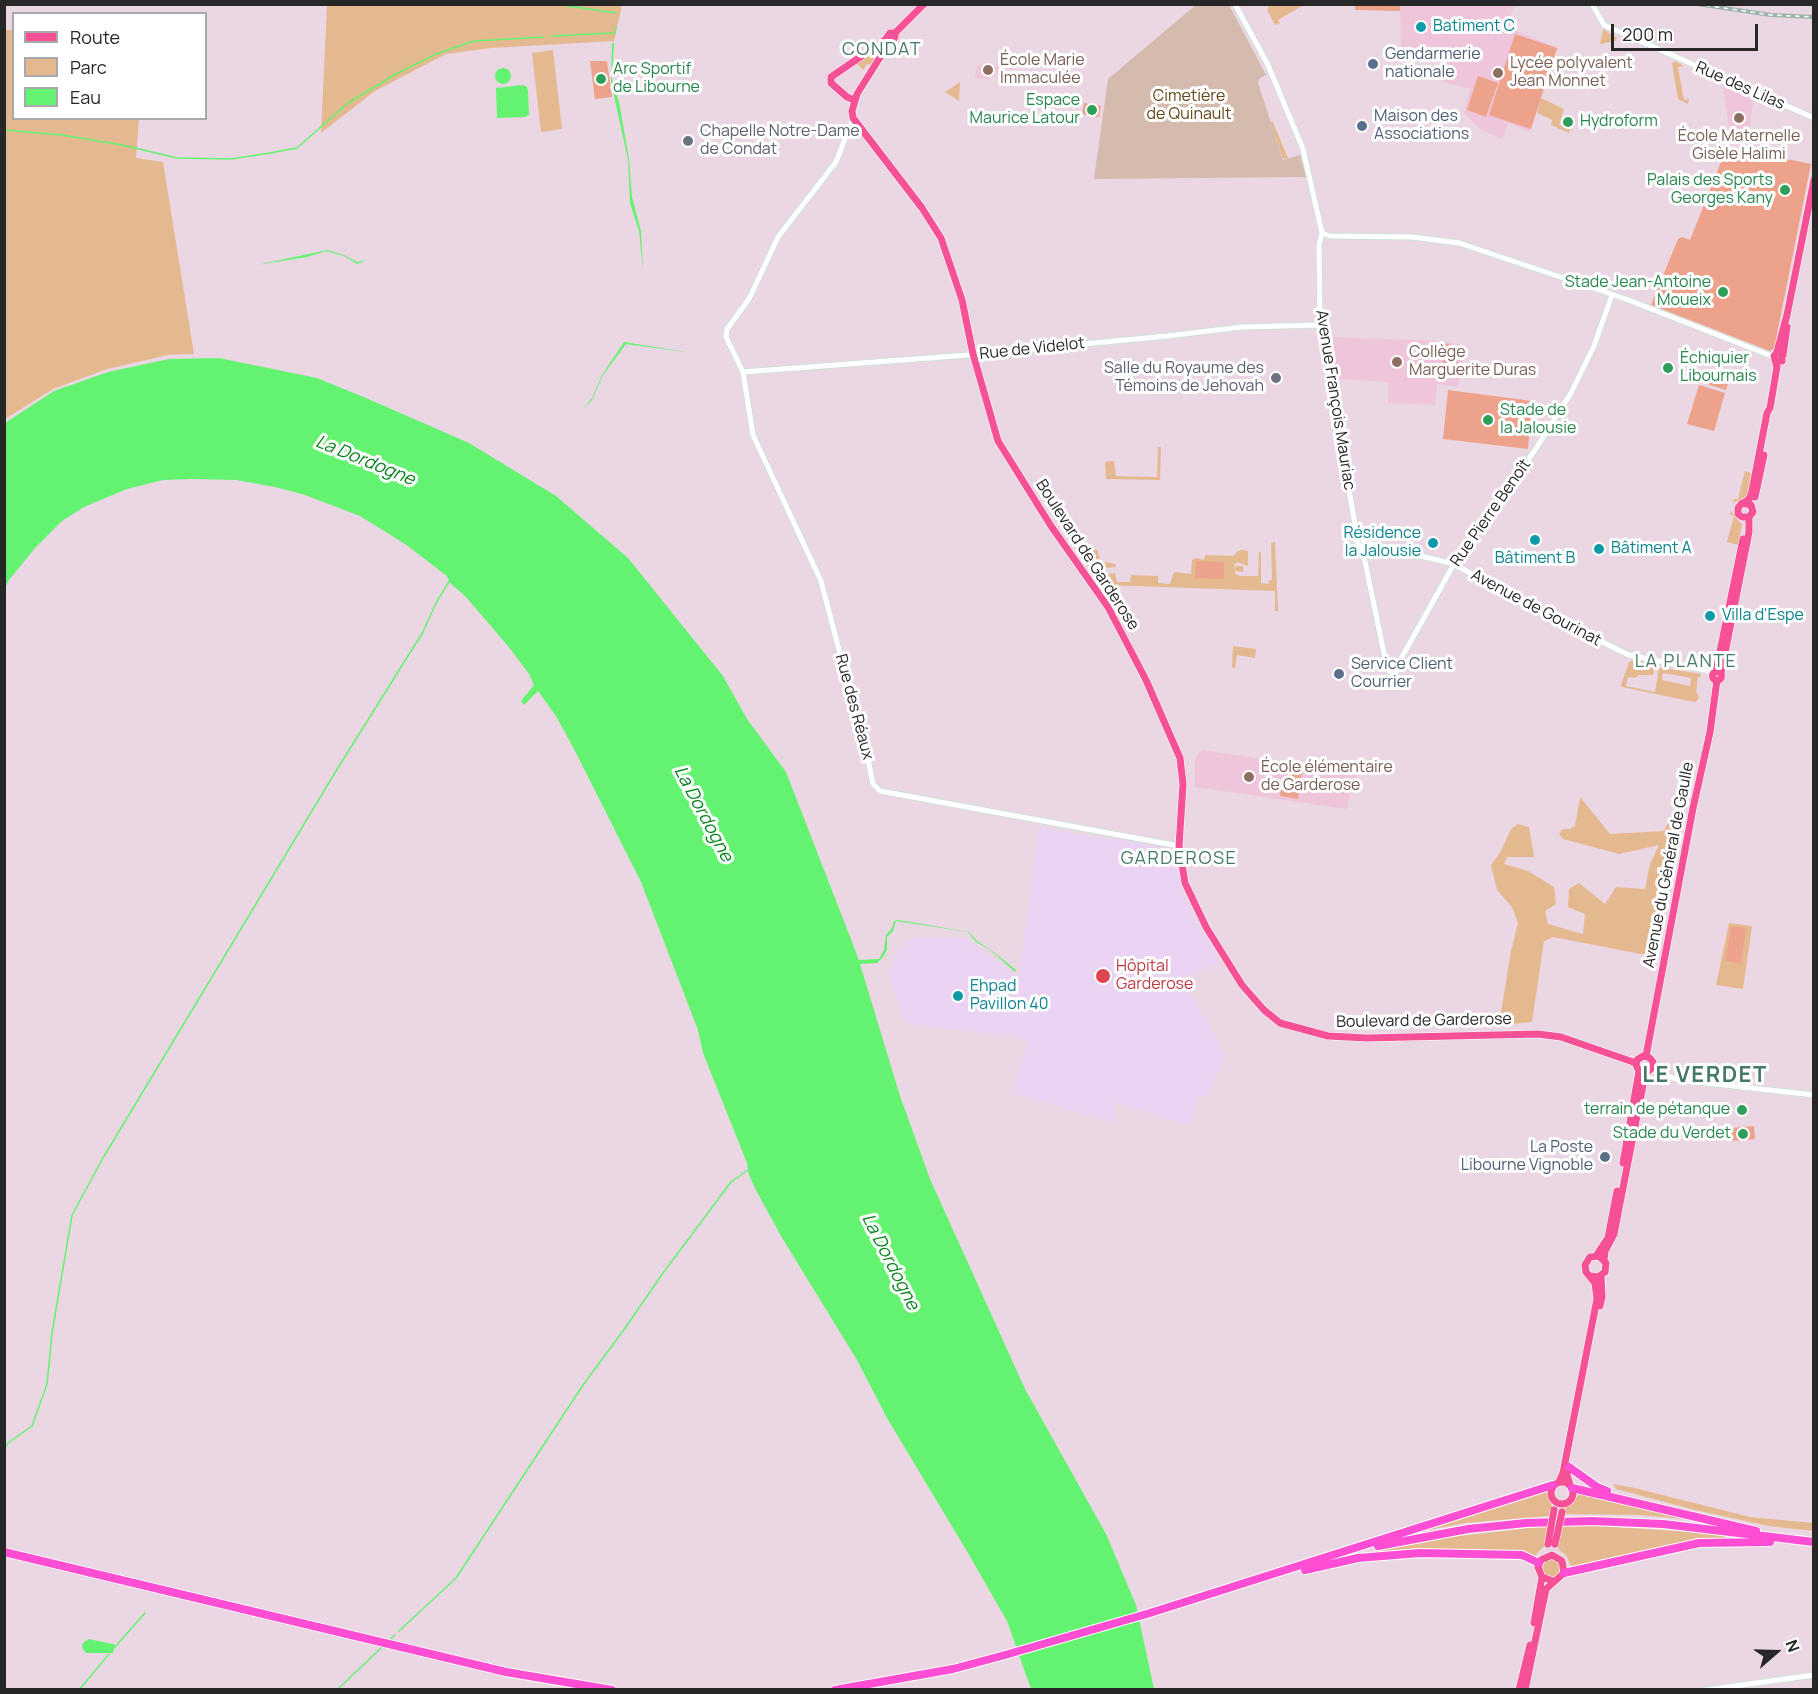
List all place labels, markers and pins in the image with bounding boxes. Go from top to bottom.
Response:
place label: Batiment C [1433,17,1515,37]
marker: Batiment C [1414,20,1428,34]
place label: Gendarmerie nationale [1385,45,1481,83]
place label: École Marie Immaculée [1000,51,1085,89]
place label: Lycée polyvalent Jean Monnet [1510,54,1633,92]
marker: Gendarmerie nationale [1366,57,1380,71]
place label: Arc Sportif de Libourne [613,60,700,98]
marker: École Marie Immaculée [981,63,995,77]
marker: Lycée polyvalent Jean Monnet [1491,66,1505,80]
marker: Arc Sportif de Libourne [594,72,608,86]
place label: Espace Maurice Latour [970,91,1080,129]
marker: Espace Maurice Latour [1085,103,1099,117]
place label: Maison des Associations [1374,107,1469,145]
marker: École Maternelle Gisèle Halimi [1732,111,1746,125]
place label: Hydroform [1580,112,1658,132]
marker: Hydroform [1561,115,1575,129]
marker: Maison des Associations [1355,119,1369,133]
place label: Chapelle Notre-Dame de Condat [700,122,860,160]
place label: École Maternelle Gisèle Halimi [1678,127,1800,165]
marker: Chapelle Notre-Dame de Condat [681,134,695,148]
place label: Palais des Sports Georges Kany [1647,171,1773,209]
marker: Palais des Sports Georges Kany [1778,183,1792,197]
place label: Stade Jean-Antoine Moueix [1565,273,1711,311]
marker: Stade Jean-Antoine Moueix [1716,285,1730,299]
place label: Collège Marguerite Duras [1409,343,1536,381]
place label: Échiquier Libournais [1680,349,1757,387]
marker: Collège Marguerite Duras [1390,355,1404,369]
place label: Salle du Royaume des Témoins de Jehovah [1104,359,1264,397]
marker: Échiquier Libournais [1661,361,1675,375]
marker: Salle du Royaume des Témoins de Jehovah [1269,371,1283,385]
place label: Stade de la Jalousie [1500,401,1576,439]
marker: Stade de la Jalousie [1481,413,1495,427]
place label: Résidence la Jalousie [1343,524,1421,562]
marker: Bâtiment B [1528,533,1542,547]
marker: Résidence la Jalousie [1426,536,1440,550]
place label: Bâtiment A [1611,539,1692,559]
marker: Bâtiment A [1592,542,1606,556]
place label: Bâtiment B [1495,549,1575,569]
place label: Villa d'Espe [1722,606,1804,626]
marker: Villa d'Espe [1703,609,1717,623]
place label: Service Client Courrier [1351,655,1453,693]
marker: Service Client Courrier [1332,667,1346,681]
place label: École élémentaire de Garderose [1261,758,1393,796]
marker: École élémentaire de Garderose [1242,770,1256,784]
place label: Hôpital Garderose [1116,957,1193,995]
marker: Hôpital Garderose [1094,967,1112,985]
place label: Ehpad Pavillon 40 [970,977,1049,1015]
marker: Ehpad Pavillon 40 [951,989,965,1003]
place label: terrain de pétanque [1584,1100,1730,1120]
marker: terrain de pétanque [1735,1103,1749,1117]
place label: Stade du Verdet [1613,1124,1731,1144]
marker: Stade du Verdet [1736,1127,1750,1141]
place label: La Poste Libourne Vignoble [1461,1138,1593,1176]
marker: La Poste Libourne Vignoble [1598,1150,1612,1164]

